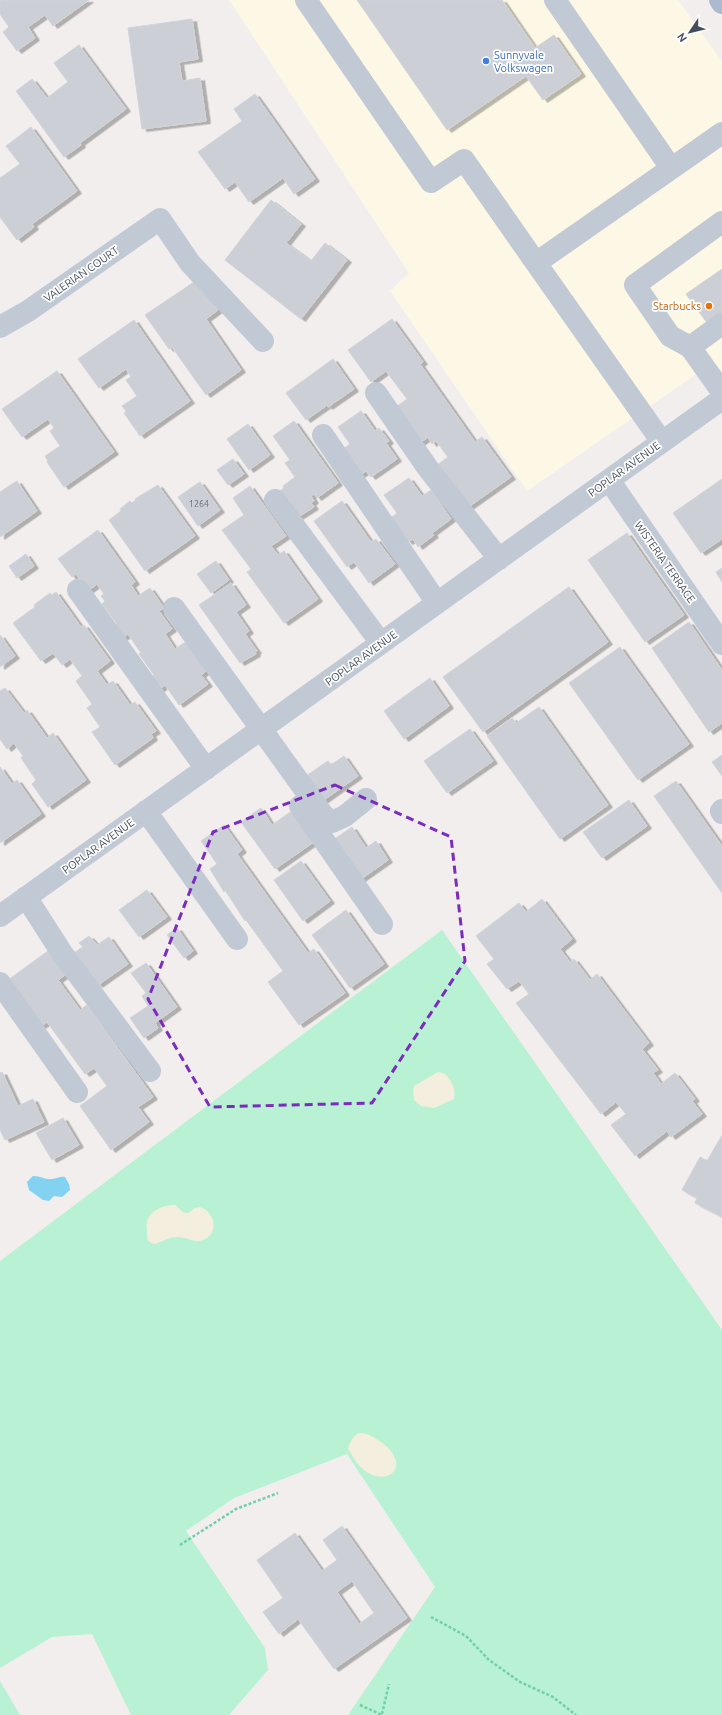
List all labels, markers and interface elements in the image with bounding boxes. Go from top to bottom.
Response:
north arrow [670,12,710,52]
text: N [675,31,689,45]
place label: Sunnyvale Volkswagen [494,49,553,74]
marker: Sunnyvale Volkswagen [481,56,491,66]
street label: VALERIAN COURT [41,244,121,304]
place label: Starbucks [653,300,701,312]
marker: Starbucks [704,301,714,311]
street label: POPLAR AVENUE [586,439,662,499]
house number: 1264 [189,499,209,509]
street label: WISTERIA TERRACE [632,519,698,605]
street label: POPLAR AVENUE [323,628,399,688]
street label: POPLAR AVENUE [60,816,136,876]

